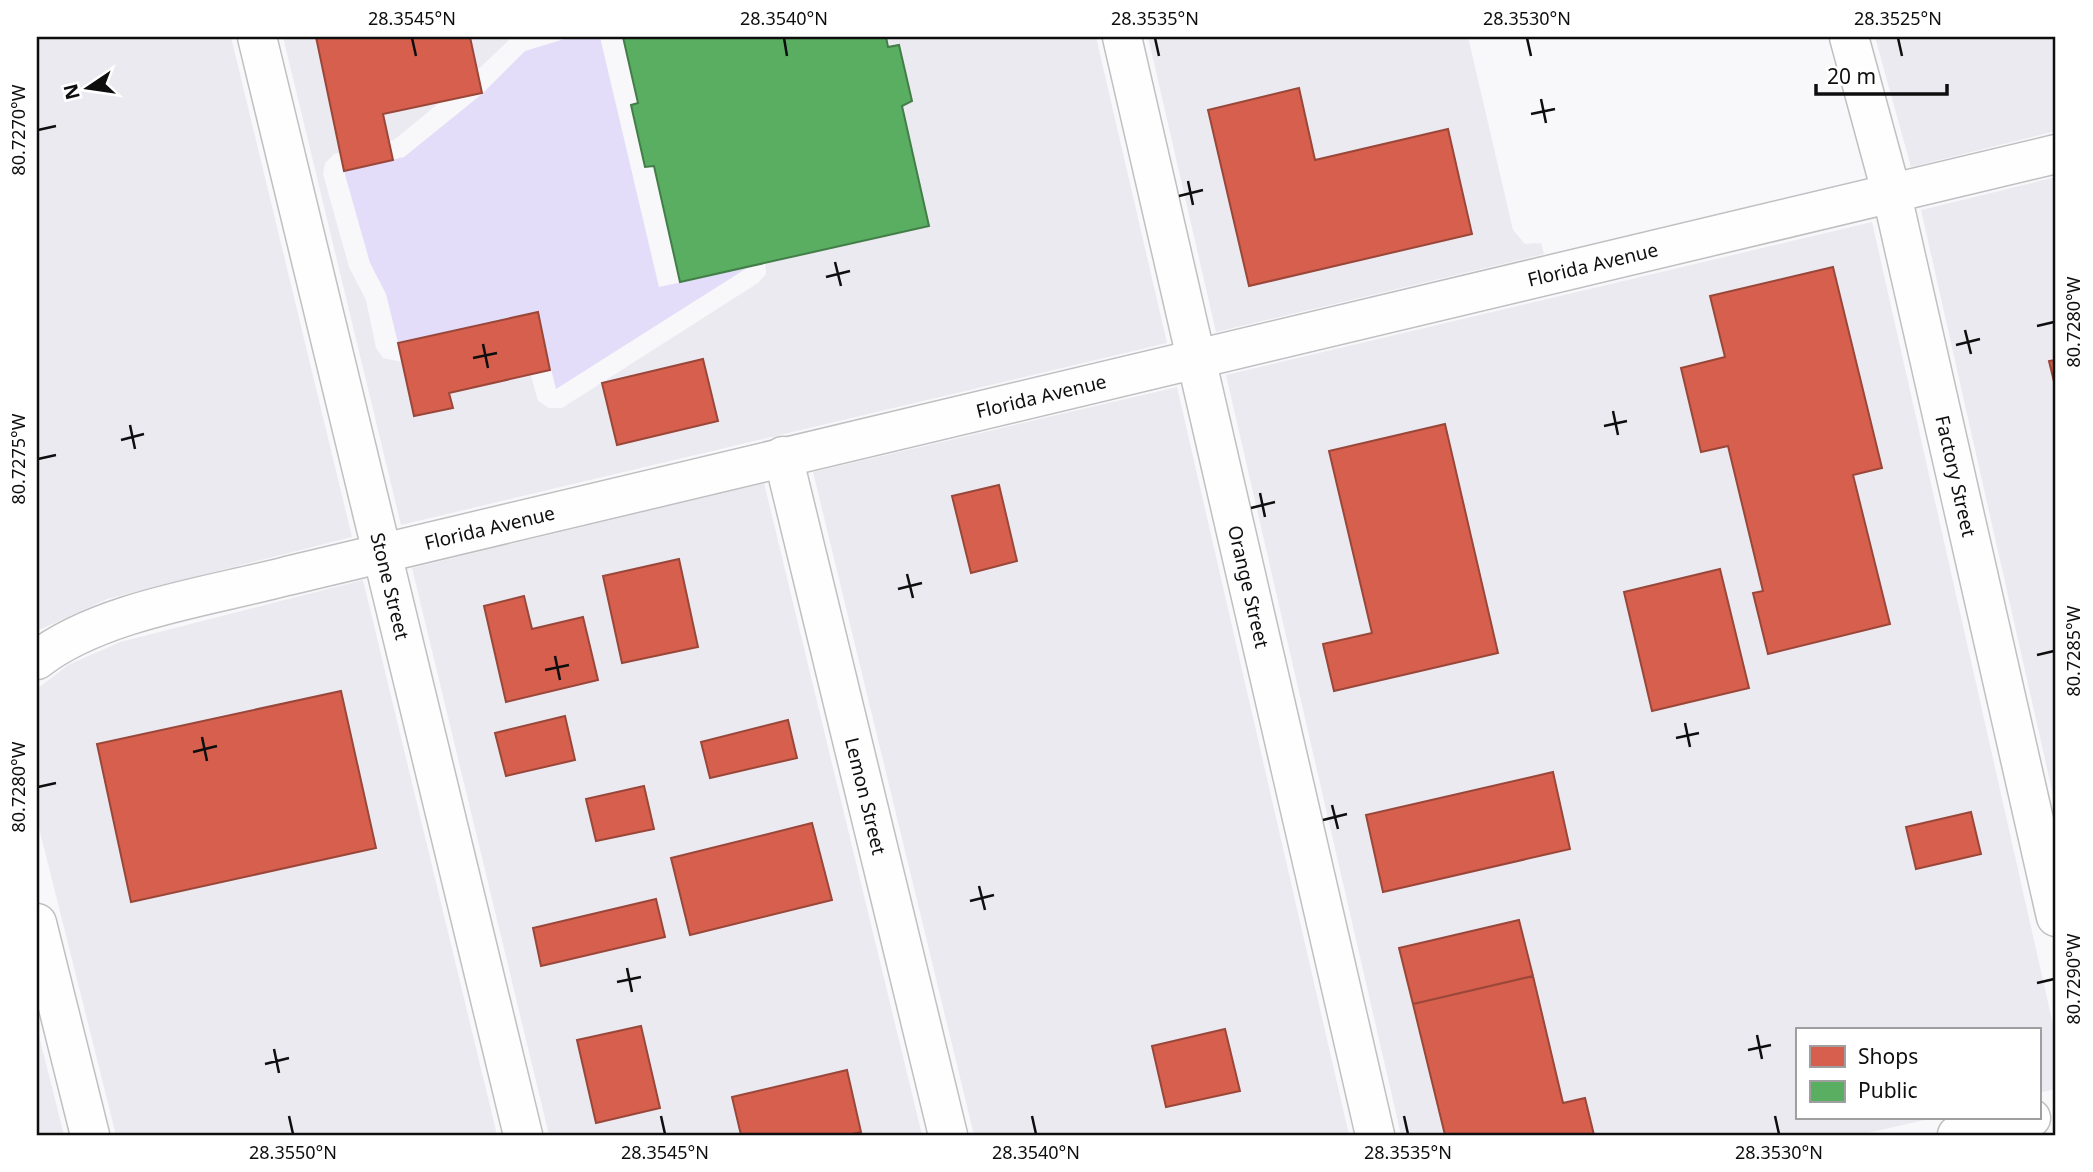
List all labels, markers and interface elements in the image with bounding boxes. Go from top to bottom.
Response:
text: 28.3545°N [368,6,456,30]
text: 28.3540°N [740,6,828,30]
text: 28.3535°N [1111,6,1199,30]
text: 28.3530°N [1483,6,1571,30]
text: 28.3525°N [1854,6,1942,30]
north arrow [52,52,122,122]
scale bar [1816,52,1948,96]
text: 20 m [1827,62,1876,90]
text: N [57,81,86,102]
text: 80.7270°W [6,84,30,176]
street label: Florida Avenue [1525,236,1660,293]
text: 80.7280°W [2061,276,2085,368]
street label: Florida Avenue [973,368,1109,424]
text: 80.7275°W [6,413,30,505]
street label: Factory Street [1929,413,1982,539]
street label: Florida Avenue [422,500,557,556]
street label: Orange Street [1222,523,1275,651]
street label: Stone Street [365,530,416,642]
text: 80.7285°W [2061,605,2085,697]
street label: Lemon Street [839,735,892,857]
text: 80.7280°W [6,741,30,833]
text: 80.7290°W [2061,933,2085,1025]
legend [1796,1028,2040,1120]
text: Shops [1858,1042,1918,1070]
text: Public [1858,1076,1918,1104]
text: 28.3550°N [249,1140,337,1164]
text: 28.3545°N [621,1140,709,1164]
text: 28.3540°N [992,1140,1080,1164]
text: 28.3535°N [1364,1140,1452,1164]
text: 28.3530°N [1735,1140,1823,1164]

